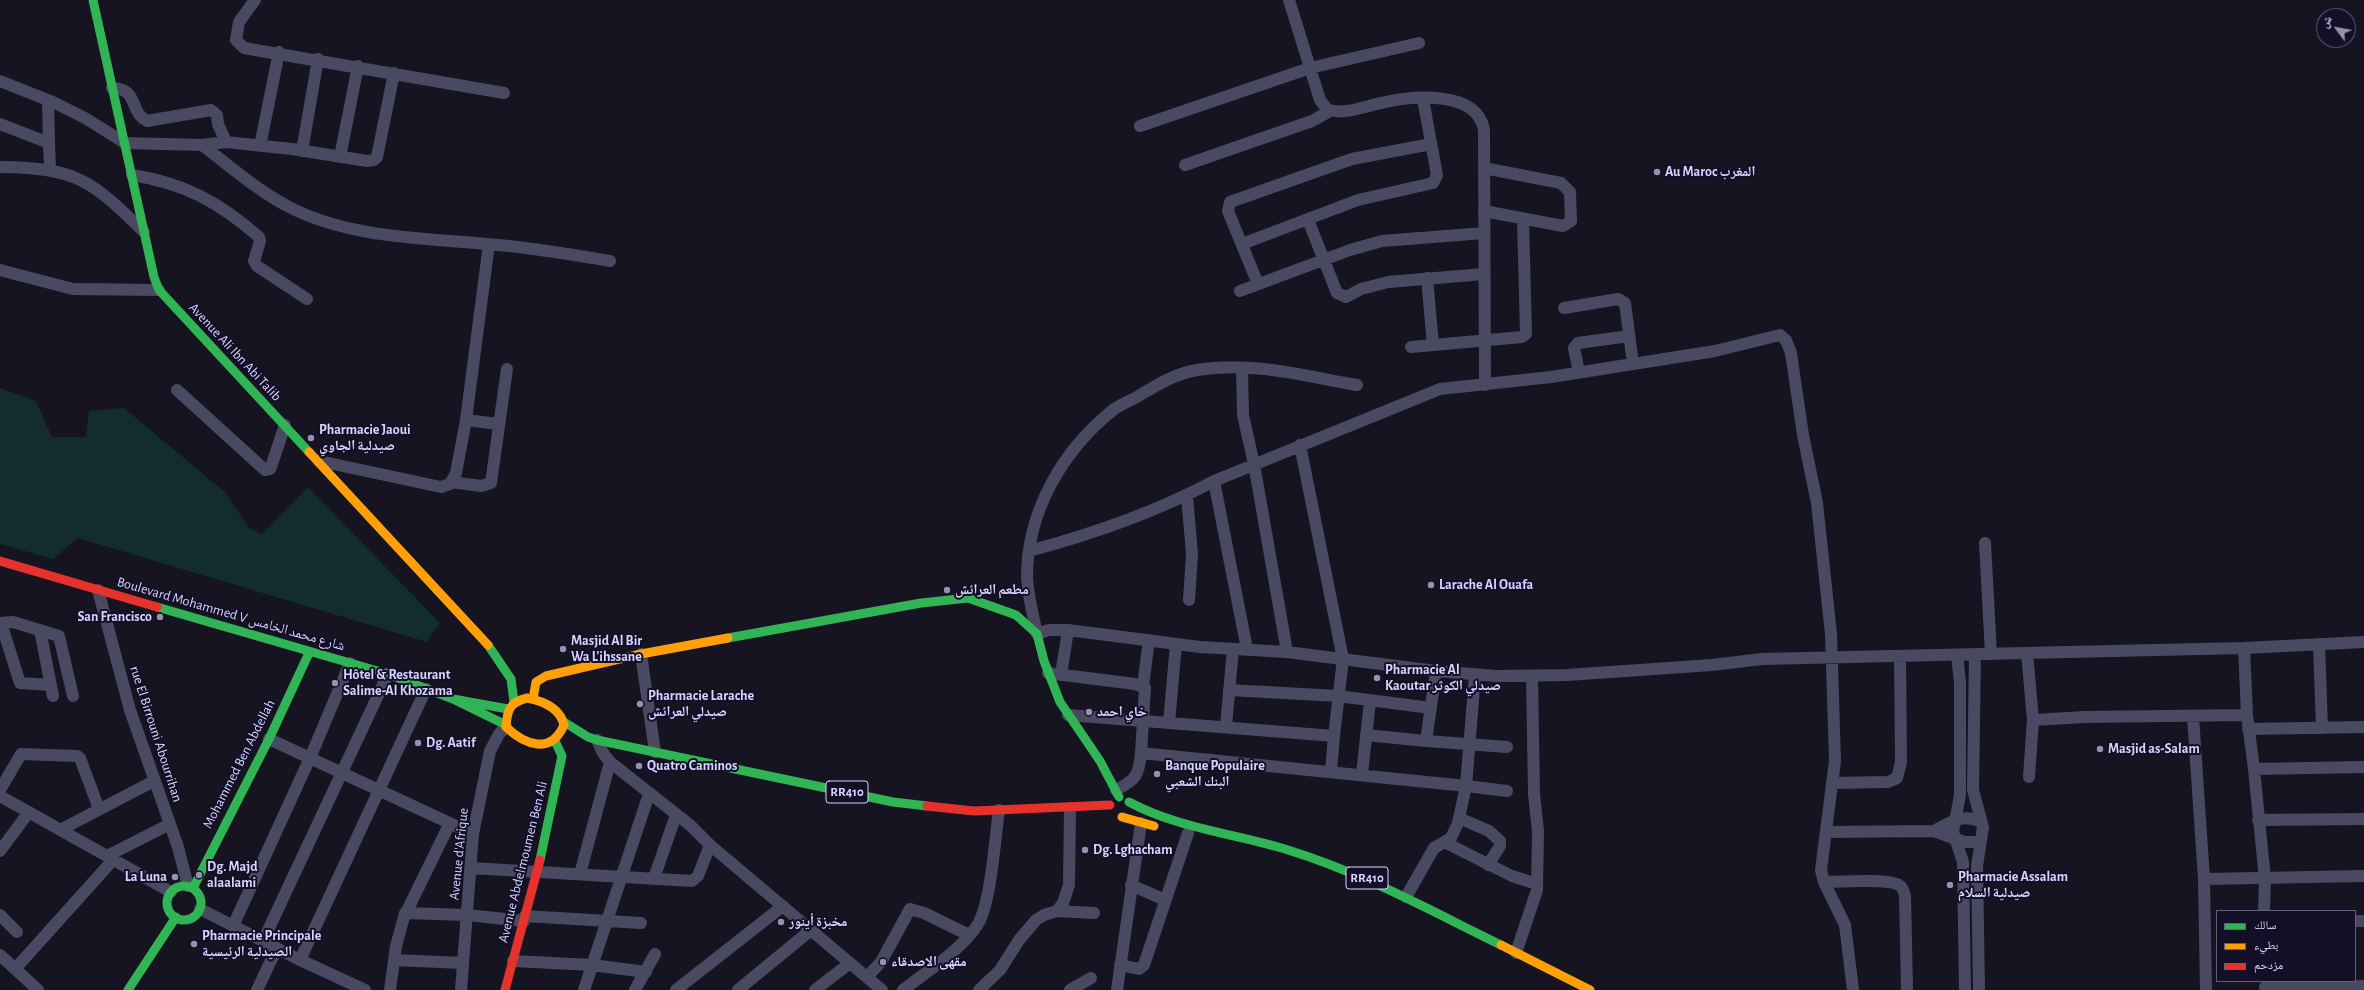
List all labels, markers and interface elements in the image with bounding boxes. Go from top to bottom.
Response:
north arrow [2316,8,2356,48]
text: ش [2318,14,2334,30]
place label: Au Maroc المغرب [1665,164,1755,180]
marker: Au Maroc المغرب [1652,167,1662,177]
street label: Avenue Ali Ibn Abi Talib [185,299,285,405]
place label: Pharmacie Jaoui صيدلية الجاوي [319,422,411,454]
marker: Pharmacie Jaoui صيدلية الجاوي [306,433,316,443]
street label: Boulevard Mohammed V شارع محمد الخامس [115,573,347,655]
place label: Larache Al Ouafa [1439,577,1533,593]
marker: Larache Al Ouafa [1426,580,1436,590]
place label: مطعم العرائش [955,582,1029,598]
marker: مطعم العرائش [942,585,952,595]
place label: San Francisco [78,609,152,625]
marker: San Francisco [155,612,165,622]
place label: Masjid Al Bir Wa L'ihssane [571,633,642,666]
marker: Masjid Al Bir Wa L'ihssane [558,644,568,654]
place label: Pharmacie Al Kaoutar صيدلي الكوثر [1385,662,1501,694]
street label: rue El Birrouni Abourrihan [126,664,186,804]
place label: Hôtel & Restaurant Salime-Al Khozama [343,667,453,700]
marker: Pharmacie Al Kaoutar صيدلي الكوثر [1372,673,1382,683]
marker: Hôtel & Restaurant Salime-Al Khozama [330,678,340,688]
place label: Pharmacie Larache صيدلي العرائش [648,688,754,720]
street label: Mohammed Ben Abdellah [199,697,279,831]
marker: Pharmacie Larache صيدلي العرائش [635,699,645,709]
place label: خاي احمد [1097,704,1147,720]
marker: خاي احمد [1084,707,1094,717]
place label: Dg. Aatif [426,735,476,751]
marker: Dg. Aatif [413,738,423,748]
place label: Masjid as-Salam [2108,741,2200,757]
marker: Masjid as-Salam [2095,744,2105,754]
place label: Quatro Caminos [647,758,737,774]
place label: Banque Populaire البنك الشعبي [1165,758,1265,790]
marker: Quatro Caminos [634,761,644,771]
marker: Banque Populaire البنك الشعبي [1152,769,1162,779]
street label: Avenue Abdelmoumen Ben Ali [495,779,551,945]
road number: RR410 [826,781,868,803]
street label: Avenue d'Afrique [446,807,472,901]
place label: Dg. Lghacham [1093,842,1172,858]
marker: Dg. Lghacham [1080,845,1090,855]
place label: Dg. Majd alaalami [207,859,258,892]
road number: RR410 [1346,867,1388,889]
place label: La Luna [125,869,167,885]
place label: Pharmacie Assalam صيدلية السلام [1958,869,2068,902]
marker: Dg. Majd alaalami [194,870,204,880]
marker: La Luna [170,872,180,882]
marker: Pharmacie Assalam صيدلية السلام [1945,880,1955,890]
legend [2216,910,2356,982]
place label: مخبزة أينور [789,914,847,930]
marker: مخبزة أينور [776,917,786,927]
text: سالك [2254,919,2276,931]
place label: Pharmacie Principale الصيدلية الرئيسية [202,928,321,960]
marker: Pharmacie Principale الصيدلية الرئيسية [189,939,199,949]
text: بطيء [2254,939,2278,951]
place label: مقهى الاصدقاء [891,954,967,970]
marker: مقهى الاصدقاء [878,957,888,967]
text: مزدحم [2254,959,2283,971]

